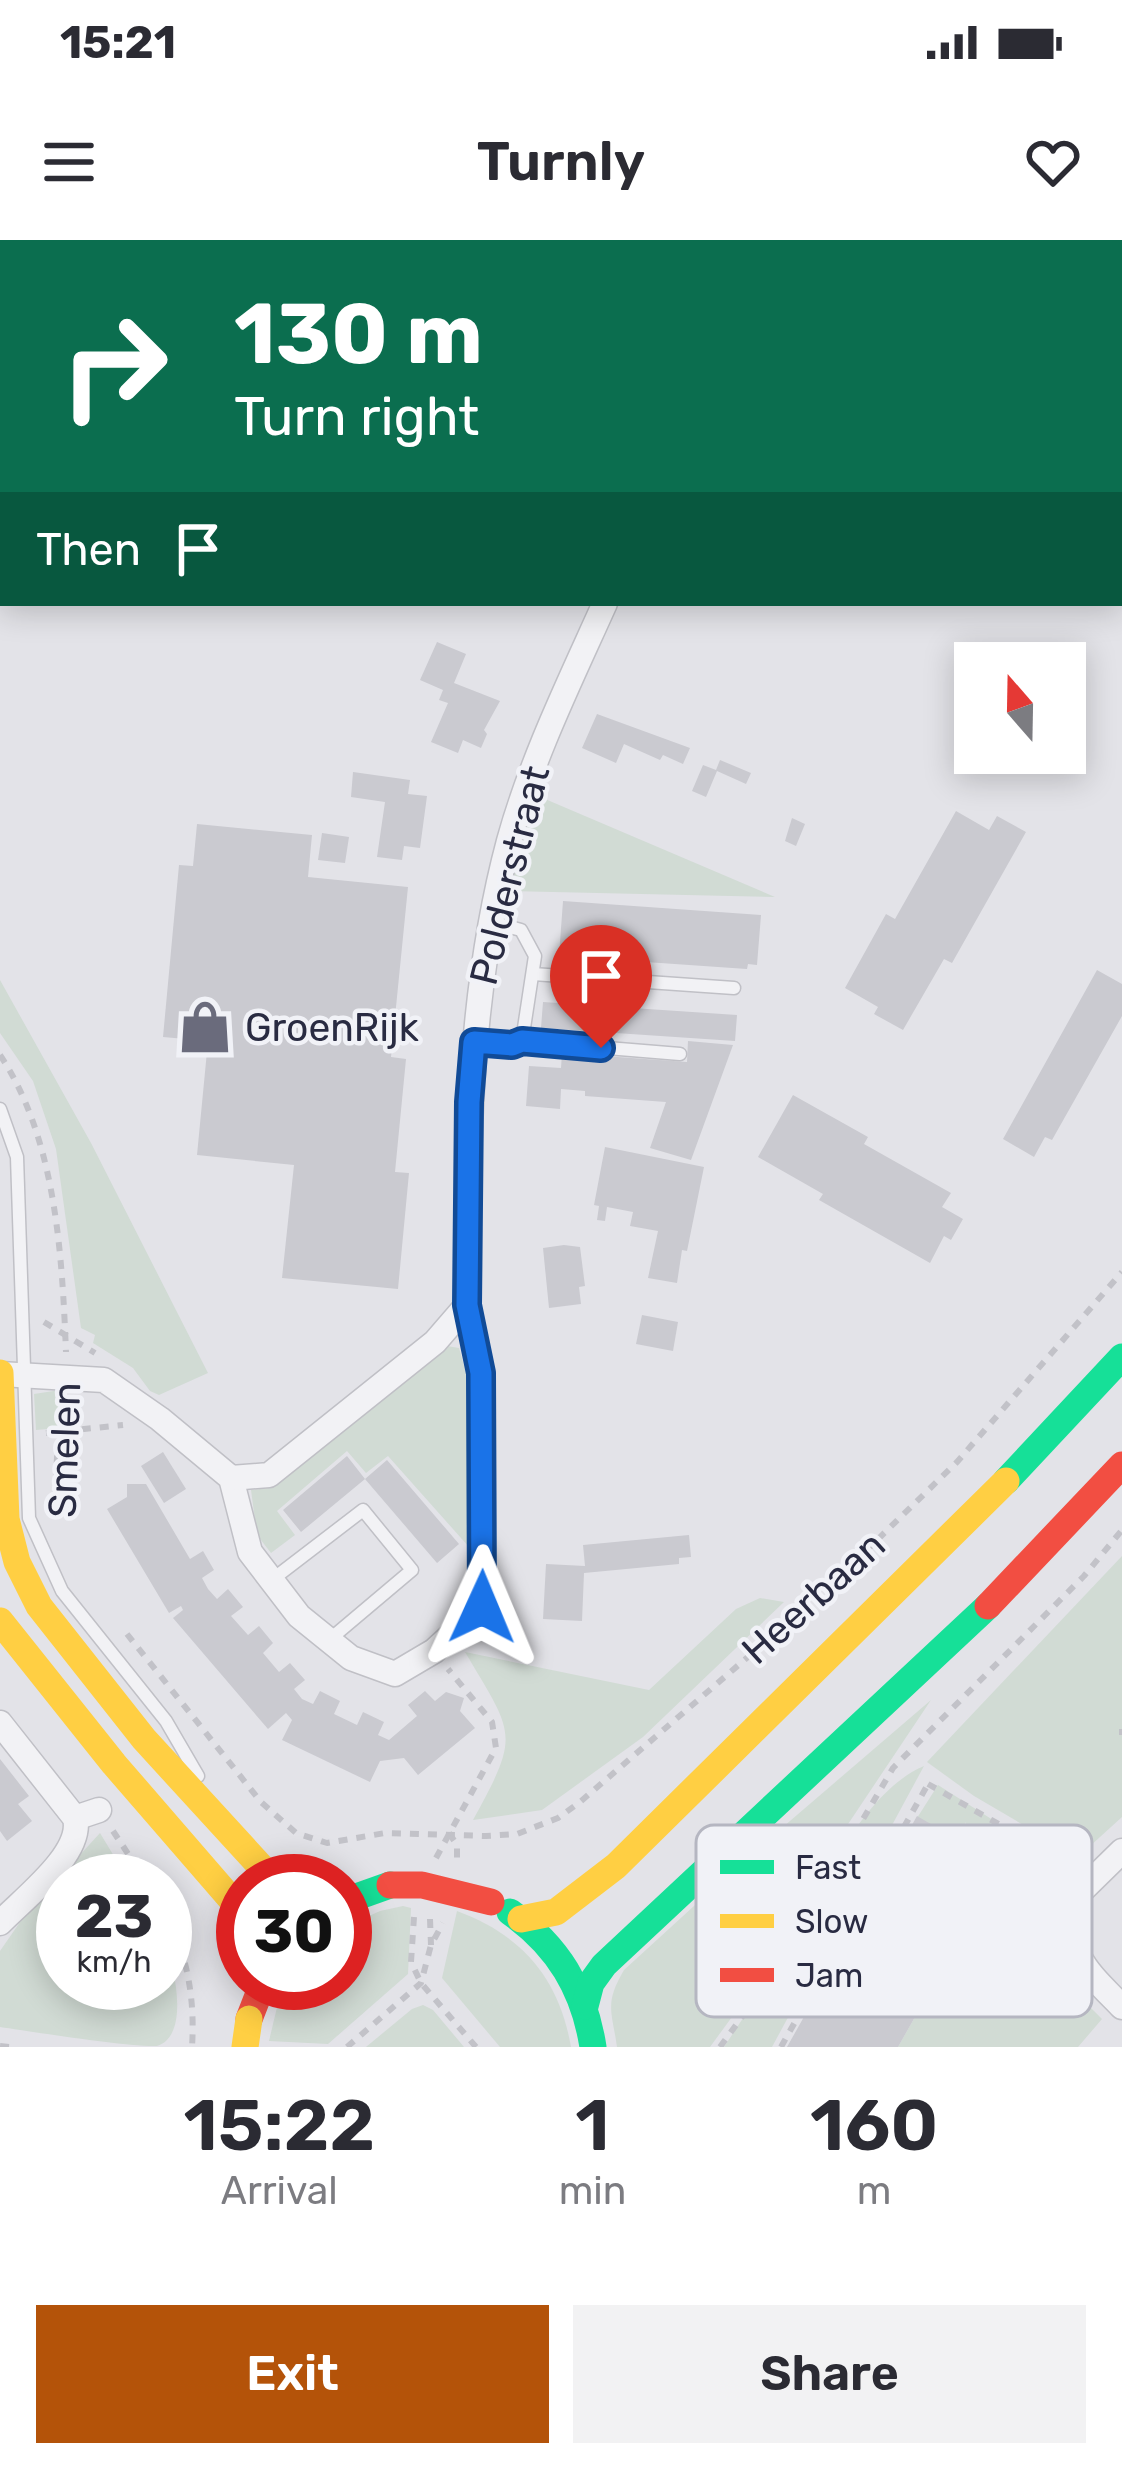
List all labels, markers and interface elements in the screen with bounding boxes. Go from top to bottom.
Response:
text: 15:21 [60,16,176,69]
icon: menu [36,129,102,195]
icon: heart [1020,129,1086,195]
text: Turnly [477,130,645,194]
text: 130 m [234,284,483,384]
icon: right [36,288,192,444]
text: Turn right [234,385,479,449]
icon: arrive [165,516,231,582]
text: Then [36,523,141,576]
north arrow [954,642,1086,774]
map controls [954,642,1086,774]
street label: Polderstraat [461,761,559,990]
pin [550,925,652,1048]
icon: arrive [568,943,634,1009]
shop icon: GroenRijk [176,998,234,1056]
place label: GroenRijk [245,1005,419,1051]
street label: Smelen [40,1381,90,1519]
street label: Heerbaan [733,1522,895,1674]
position arrow [419,1544,545,1670]
legend [696,1825,1092,2017]
text: Fast [795,1848,861,1887]
speed limit sign: 30 [216,1854,372,2010]
text: 23 [75,1881,153,1952]
text: Slow [795,1902,869,1941]
text: km/h [77,1944,151,1980]
text: Jam [795,1956,863,1995]
text: 15:22 [184,2083,375,2168]
text: 1 [575,2083,610,2168]
text: 160 [810,2083,938,2168]
text: Arrival [221,2168,338,2214]
text: min [559,2168,626,2214]
text: m [857,2168,892,2214]
button: Exit [36,2305,549,2443]
button: Share [573,2305,1086,2443]

